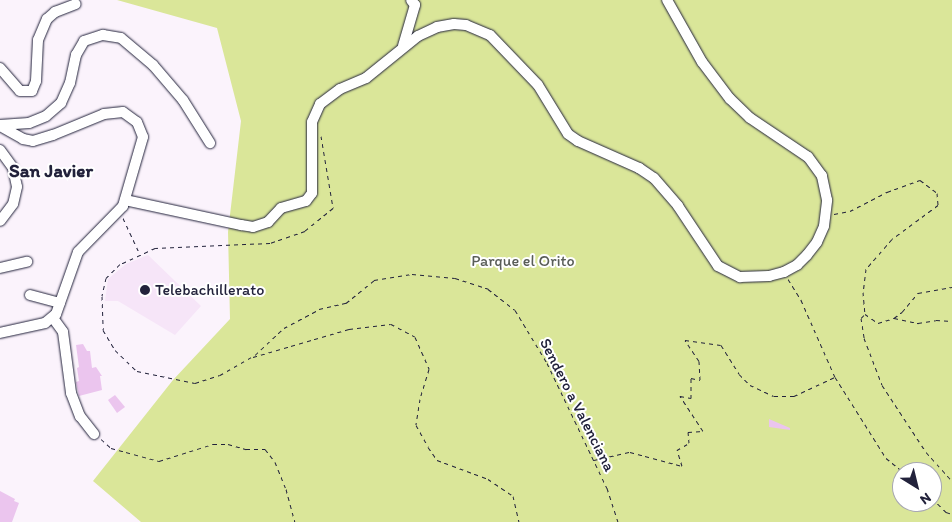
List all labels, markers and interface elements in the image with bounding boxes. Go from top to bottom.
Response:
district label: San Javier [9,160,93,182]
park label: Parque el Orito [471,251,575,271]
place label: Telebachillerato [155,280,264,300]
marker: Telebachillerato [139,284,151,296]
street label: Sendero a Valenciana [535,335,619,475]
north arrow [892,462,942,512]
text: N [917,489,934,508]

